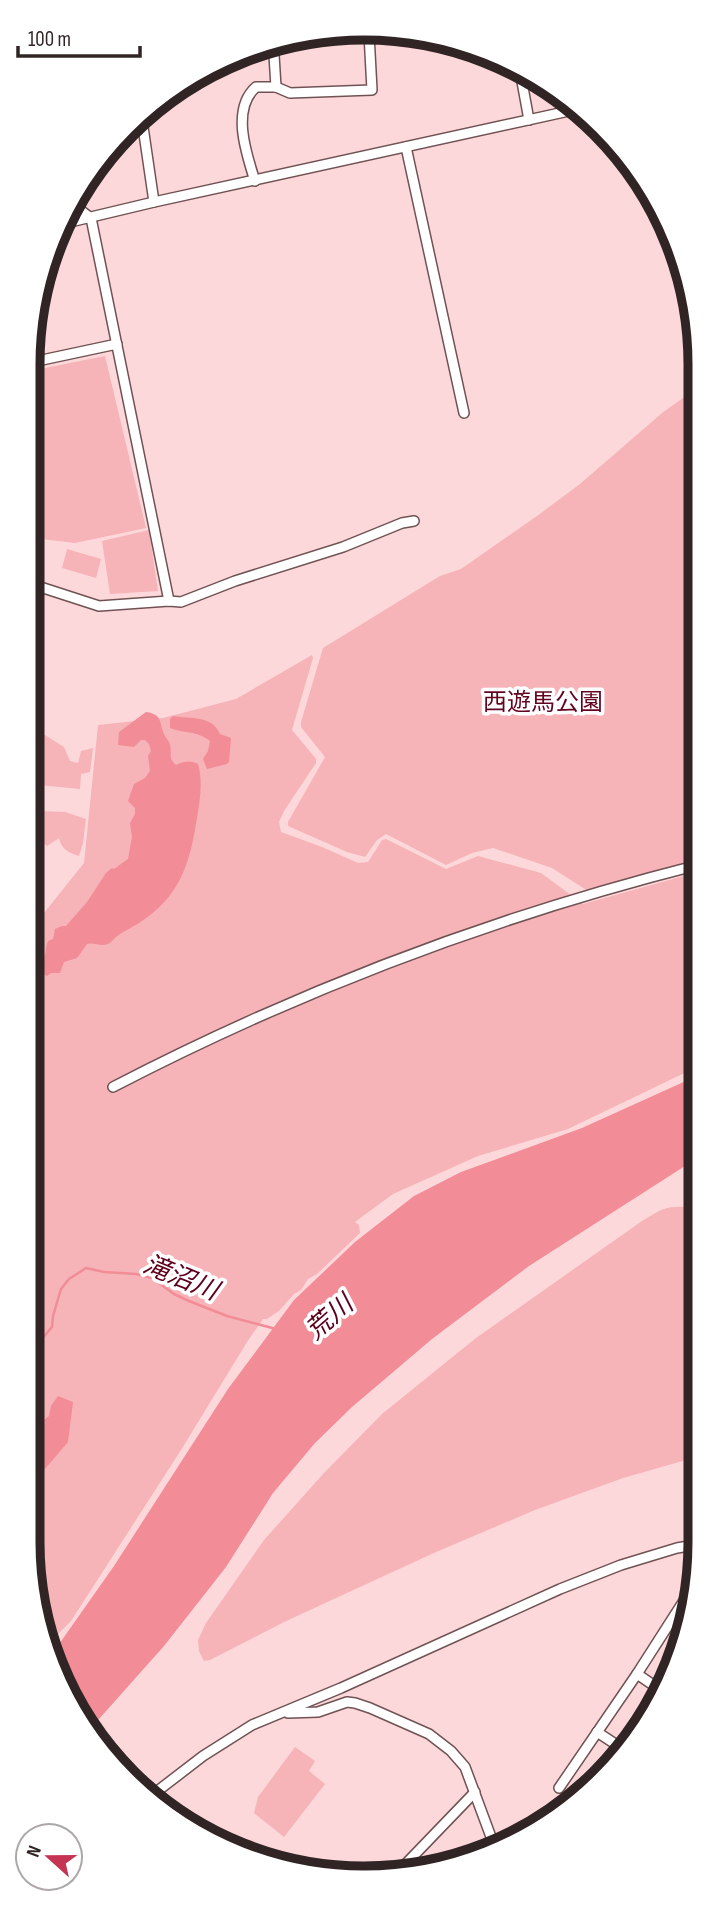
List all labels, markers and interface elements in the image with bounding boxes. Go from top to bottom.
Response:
scale bar [18,14,140,58]
text: 100 m [28,27,71,52]
park label: 西遊馬公園 [483,688,603,717]
water label: 滝沼川 [138,1249,225,1308]
water label: 荒川 [300,1287,362,1347]
north arrow [14,1822,84,1892]
text: N [22,1843,47,1860]

